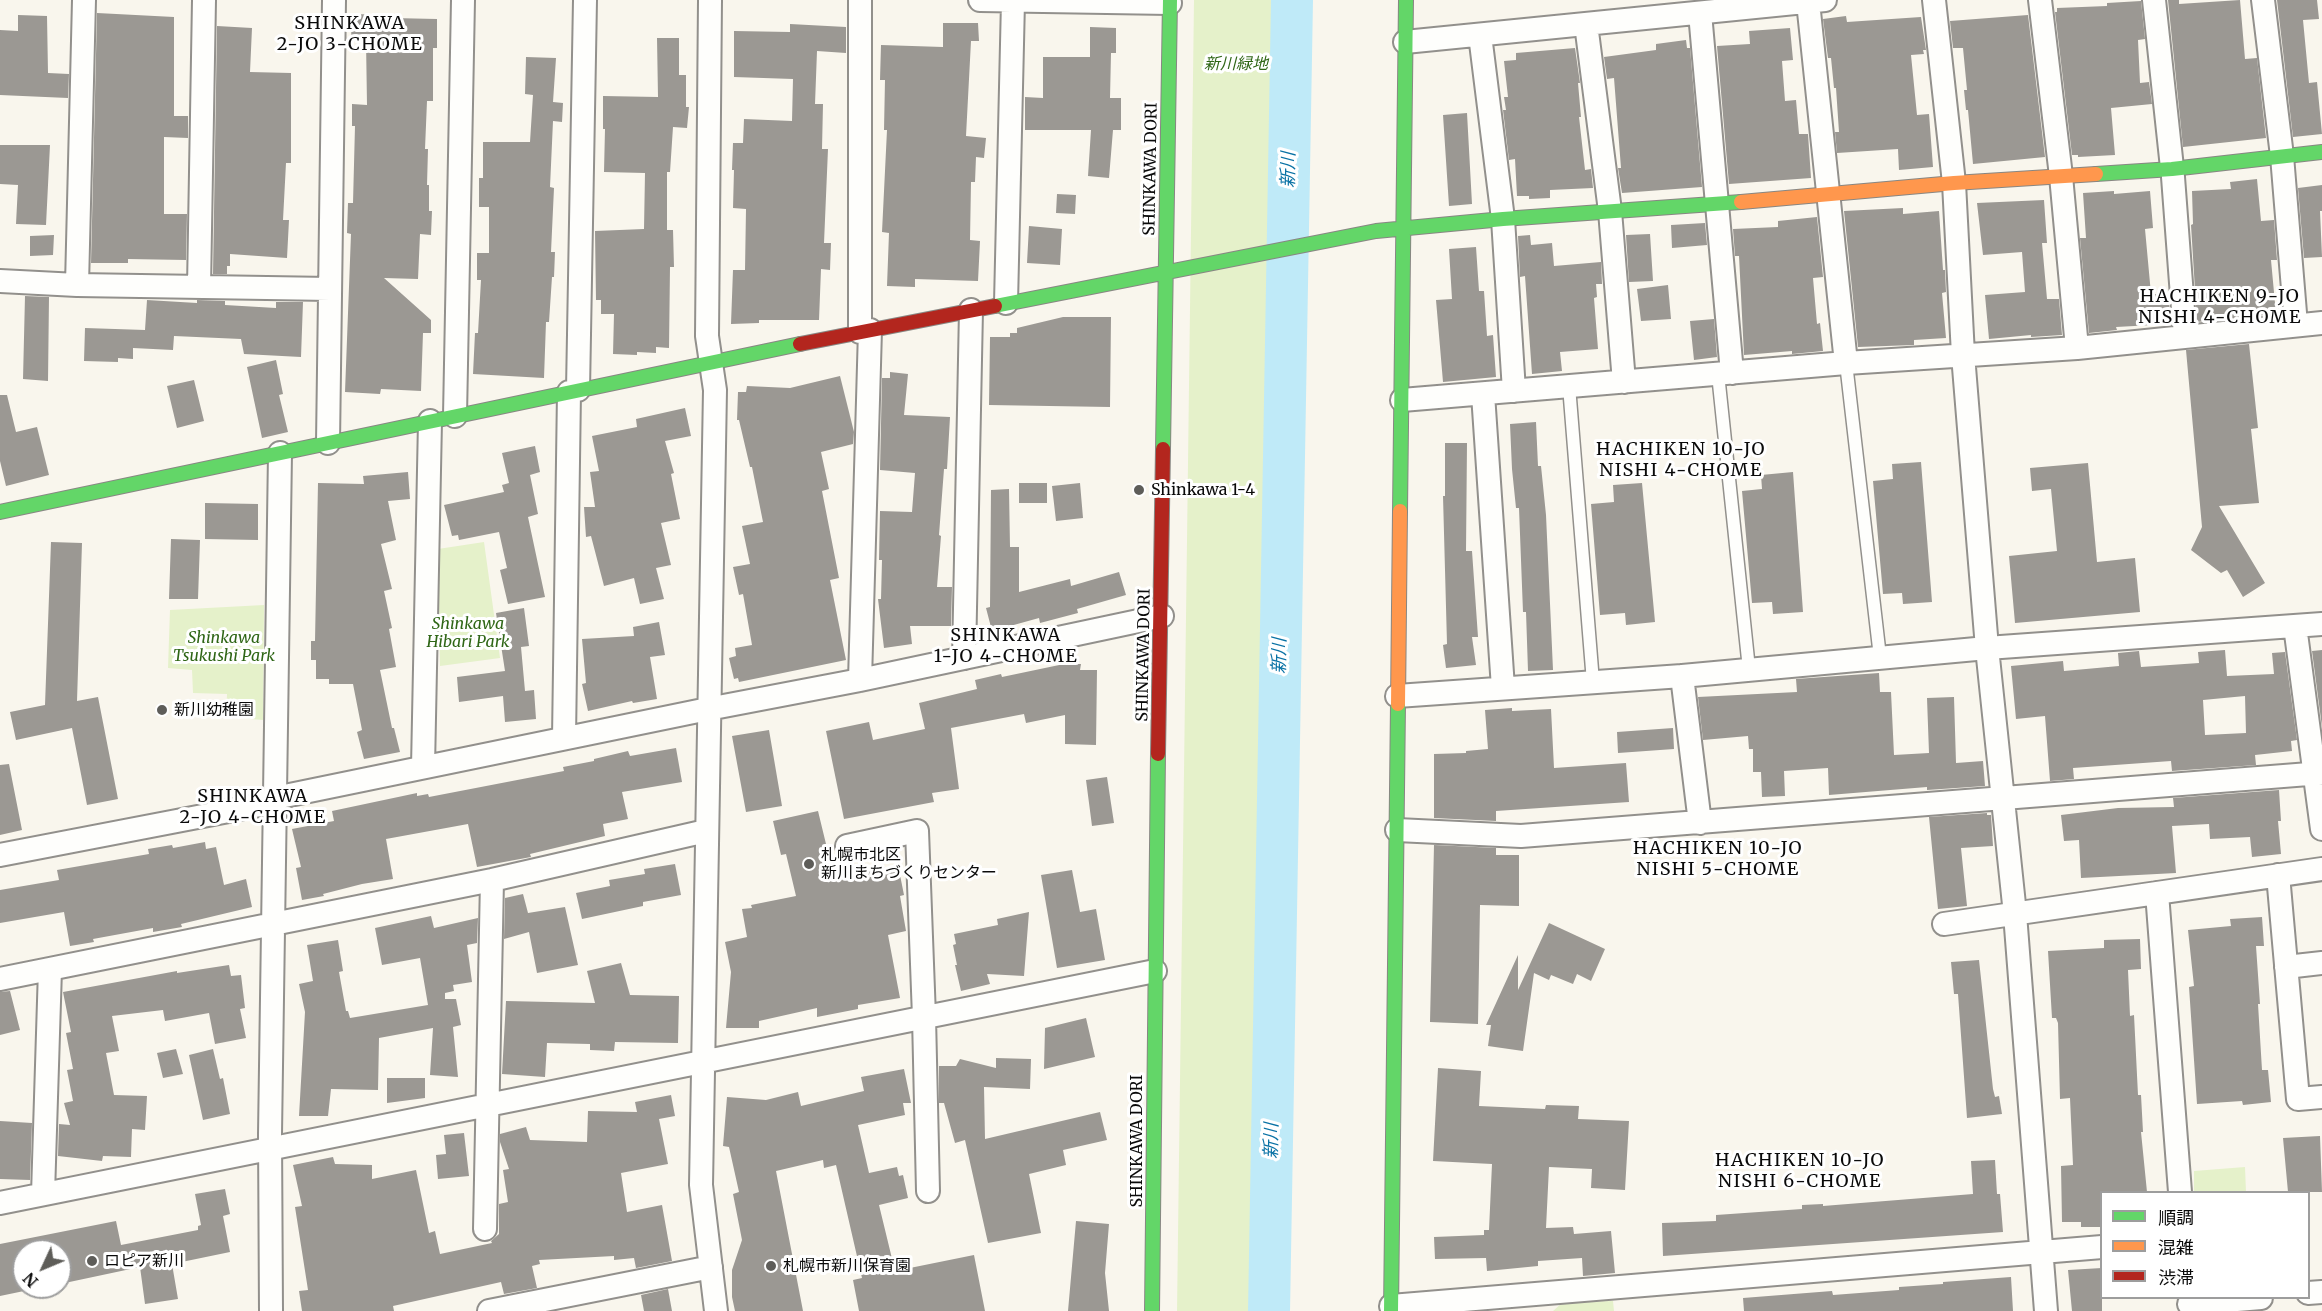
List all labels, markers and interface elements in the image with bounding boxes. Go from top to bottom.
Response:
district label: SHINKAWA 2-JO 3-CHOME [277,13,423,56]
park label: 新川緑地 [1204,54,1268,74]
street label: SHINKAWA DORI [1140,102,1162,236]
water label: 新川 [1278,152,1300,188]
district label: HACHIKEN 9-JO NISHI 4-CHOME [2138,286,2302,328]
district label: HACHIKEN 10-JO NISHI 4-CHOME [1596,439,1766,482]
place label: Shinkawa 1-4 [1151,480,1255,500]
marker: Shinkawa 1-4 [1132,483,1146,497]
street label: SHINKAWA DORI [1133,588,1155,722]
park label: Shinkawa Hibari Park [426,614,510,652]
district label: SHINKAWA 1-JO 4-CHOME [934,625,1078,668]
park label: Shinkawa Tsukushi Park [173,628,275,666]
water label: 新川 [1269,638,1291,674]
place label: 新川幼稚園 [174,700,254,720]
marker: 新川幼稚園 [155,703,169,717]
district label: SHINKAWA 2-JO 4-CHOME [179,786,327,828]
district label: HACHIKEN 10-JO NISHI 5-CHOME [1633,838,1803,880]
place label: 札幌市北区 新川まちづくりセンター [821,845,997,883]
marker: 札幌市北区 新川まちづくりセンター [802,857,816,871]
street label: SHINKAWA DORI [1127,1074,1147,1208]
water label: 新川 [1261,1123,1283,1159]
district label: HACHIKEN 10-JO NISHI 6-CHOME [1715,1150,1885,1192]
legend [2100,1191,2310,1299]
text: 順調 [2158,1206,2194,1229]
text: 混雑 [2158,1236,2194,1259]
north arrow [12,1239,72,1299]
place label: ロピア新川 [104,1251,184,1271]
marker: ロピア新川 [85,1254,99,1268]
place label: 札幌市新川保育園 [783,1256,911,1276]
marker: 札幌市新川保育園 [764,1259,778,1273]
text: 渋滞 [2158,1266,2194,1289]
text: N [19,1269,42,1292]

